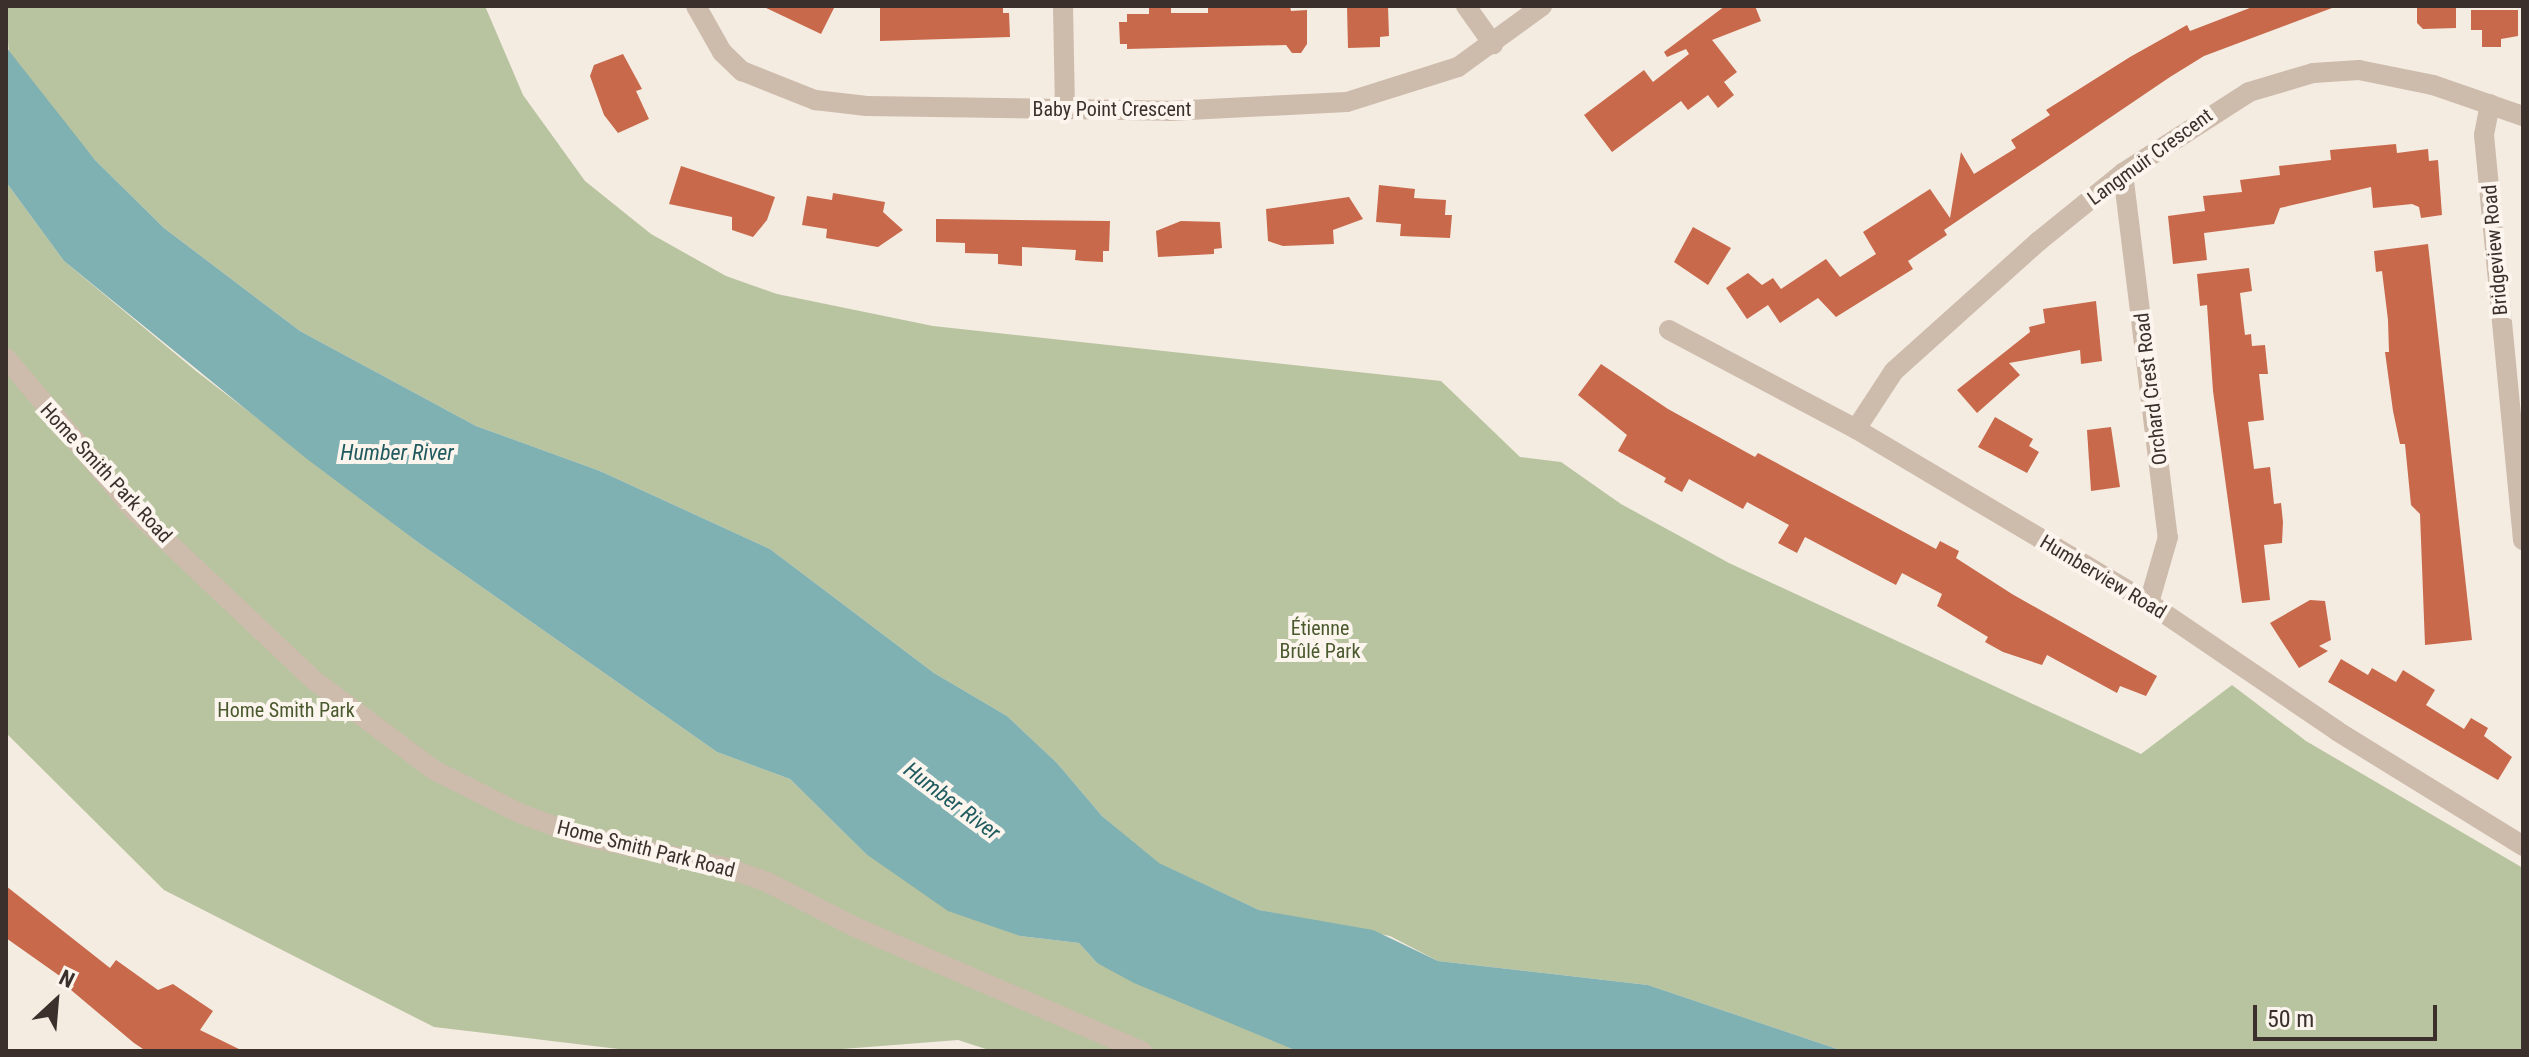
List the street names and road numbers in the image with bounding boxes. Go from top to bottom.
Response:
street label: Baby Point Crescent [1033,97,1191,121]
street label: Langmuir Crescent [2083,104,2217,210]
street label: Bridgeview Road [2477,184,2513,316]
street label: Orchard Crest Road [2130,311,2172,467]
street label: Home Smith Park Road [35,398,177,548]
street label: Humberview Road [2036,530,2170,624]
street label: Home Smith Park Road [555,815,737,883]

